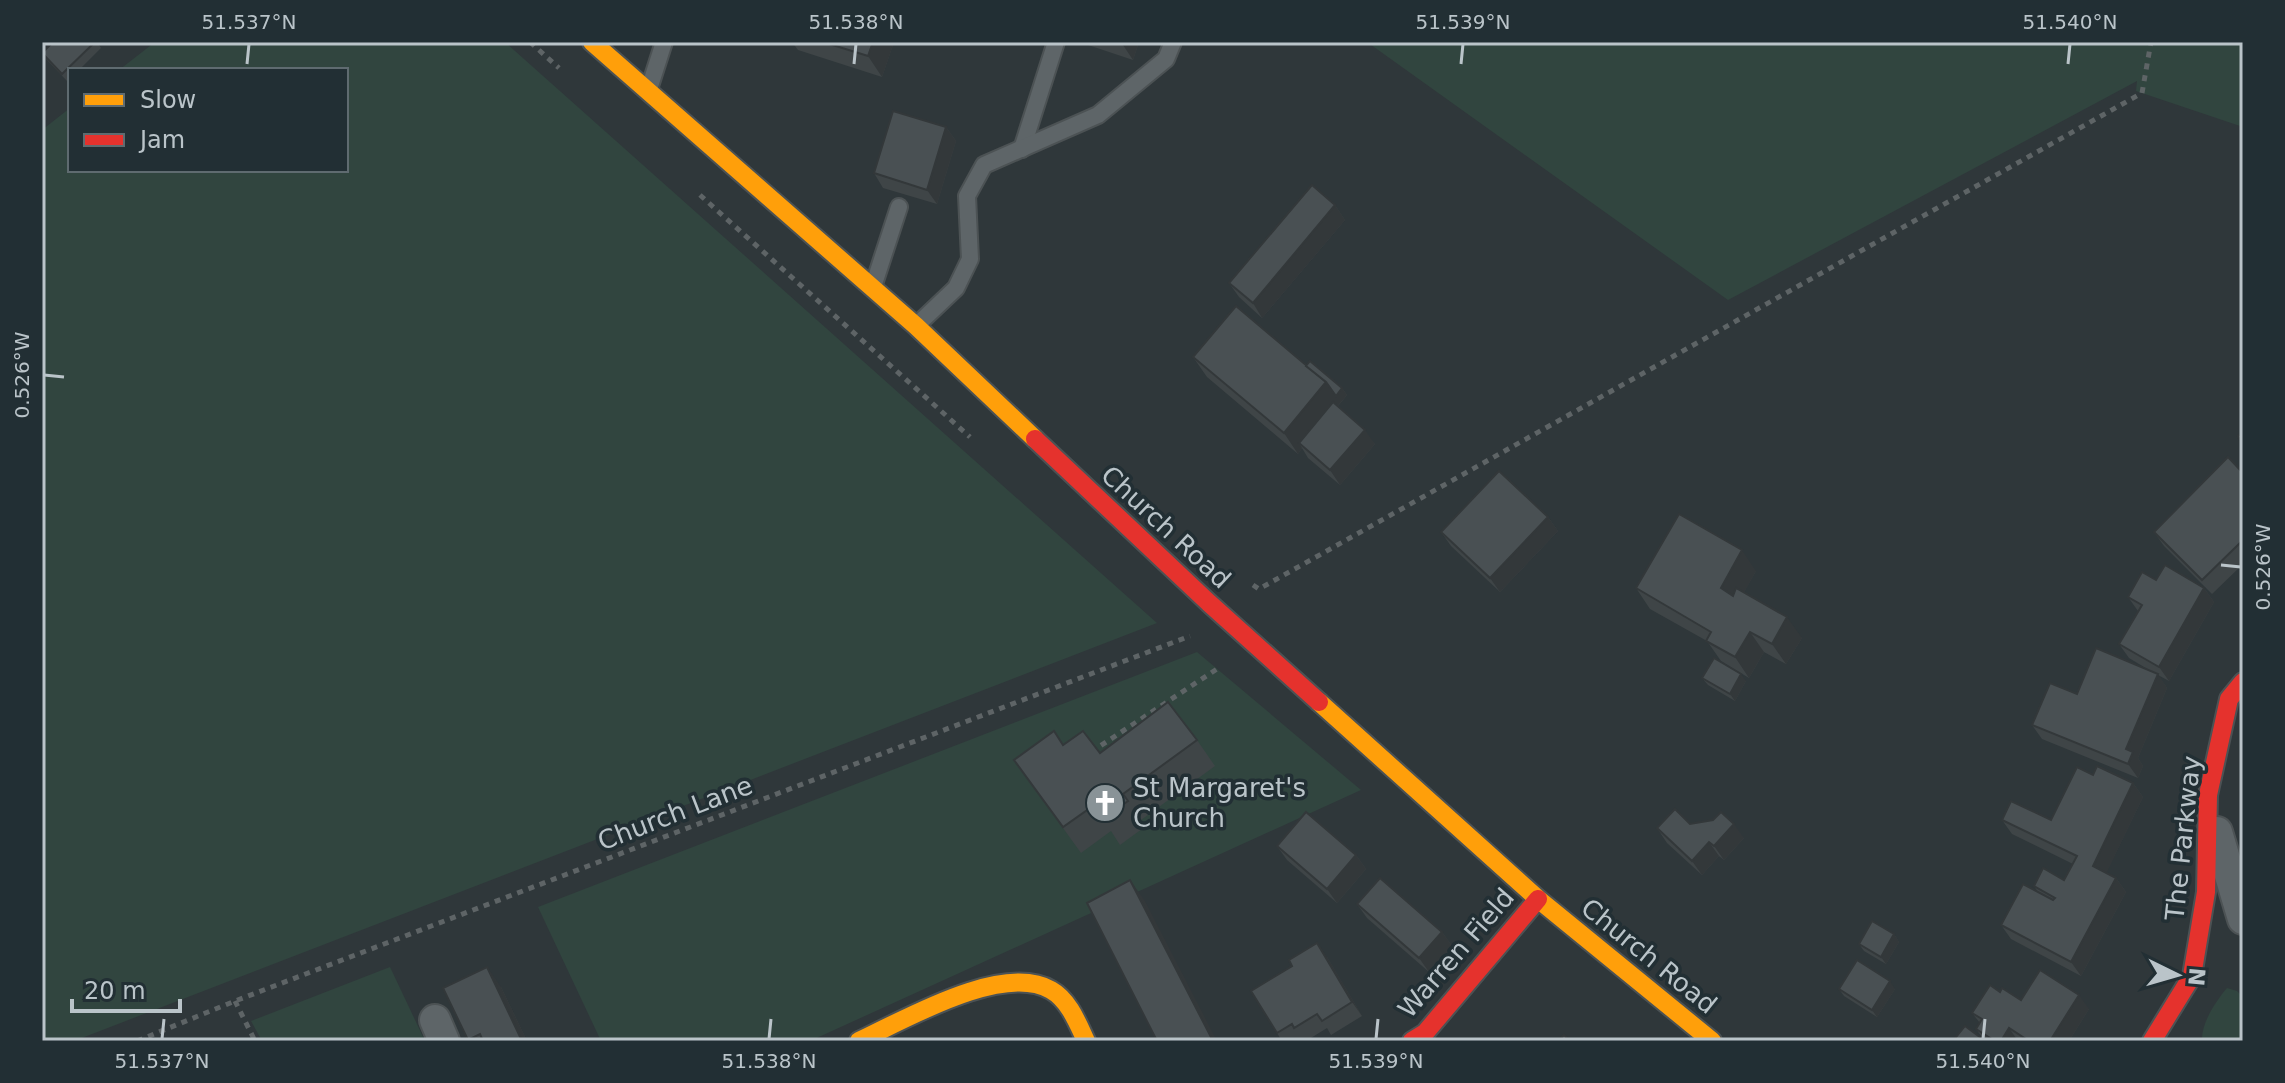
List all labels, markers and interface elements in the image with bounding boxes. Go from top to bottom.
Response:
text: 51.537°N [202,10,296,34]
text: 51.538°N [809,10,903,34]
text: 51.539°N [1416,10,1510,34]
text: 51.540°N [2023,10,2117,34]
legend [68,68,348,172]
text: Slow [140,86,196,114]
text: Jam [138,126,185,154]
text: 0.526°W [10,331,34,419]
street label: Church Road [1095,460,1237,594]
text: 0.526°W [2251,523,2275,611]
street label: The Parkway [2159,754,2207,923]
street label: Church Lane [593,770,757,856]
place label: St Margaret's Church [1133,773,1306,833]
church icon: St Margaret's Church [1084,782,1126,824]
street label: Warren Field [1392,882,1520,1024]
street label: Church Road [1575,892,1723,1020]
north arrow [2137,935,2217,1015]
scale bar [72,963,180,1013]
text: N [2183,966,2210,987]
text: 20 m [84,977,146,1005]
text: 51.537°N [115,1049,209,1073]
text: 51.538°N [722,1049,816,1073]
text: 51.539°N [1329,1049,1423,1073]
text: 51.540°N [1936,1049,2030,1073]

